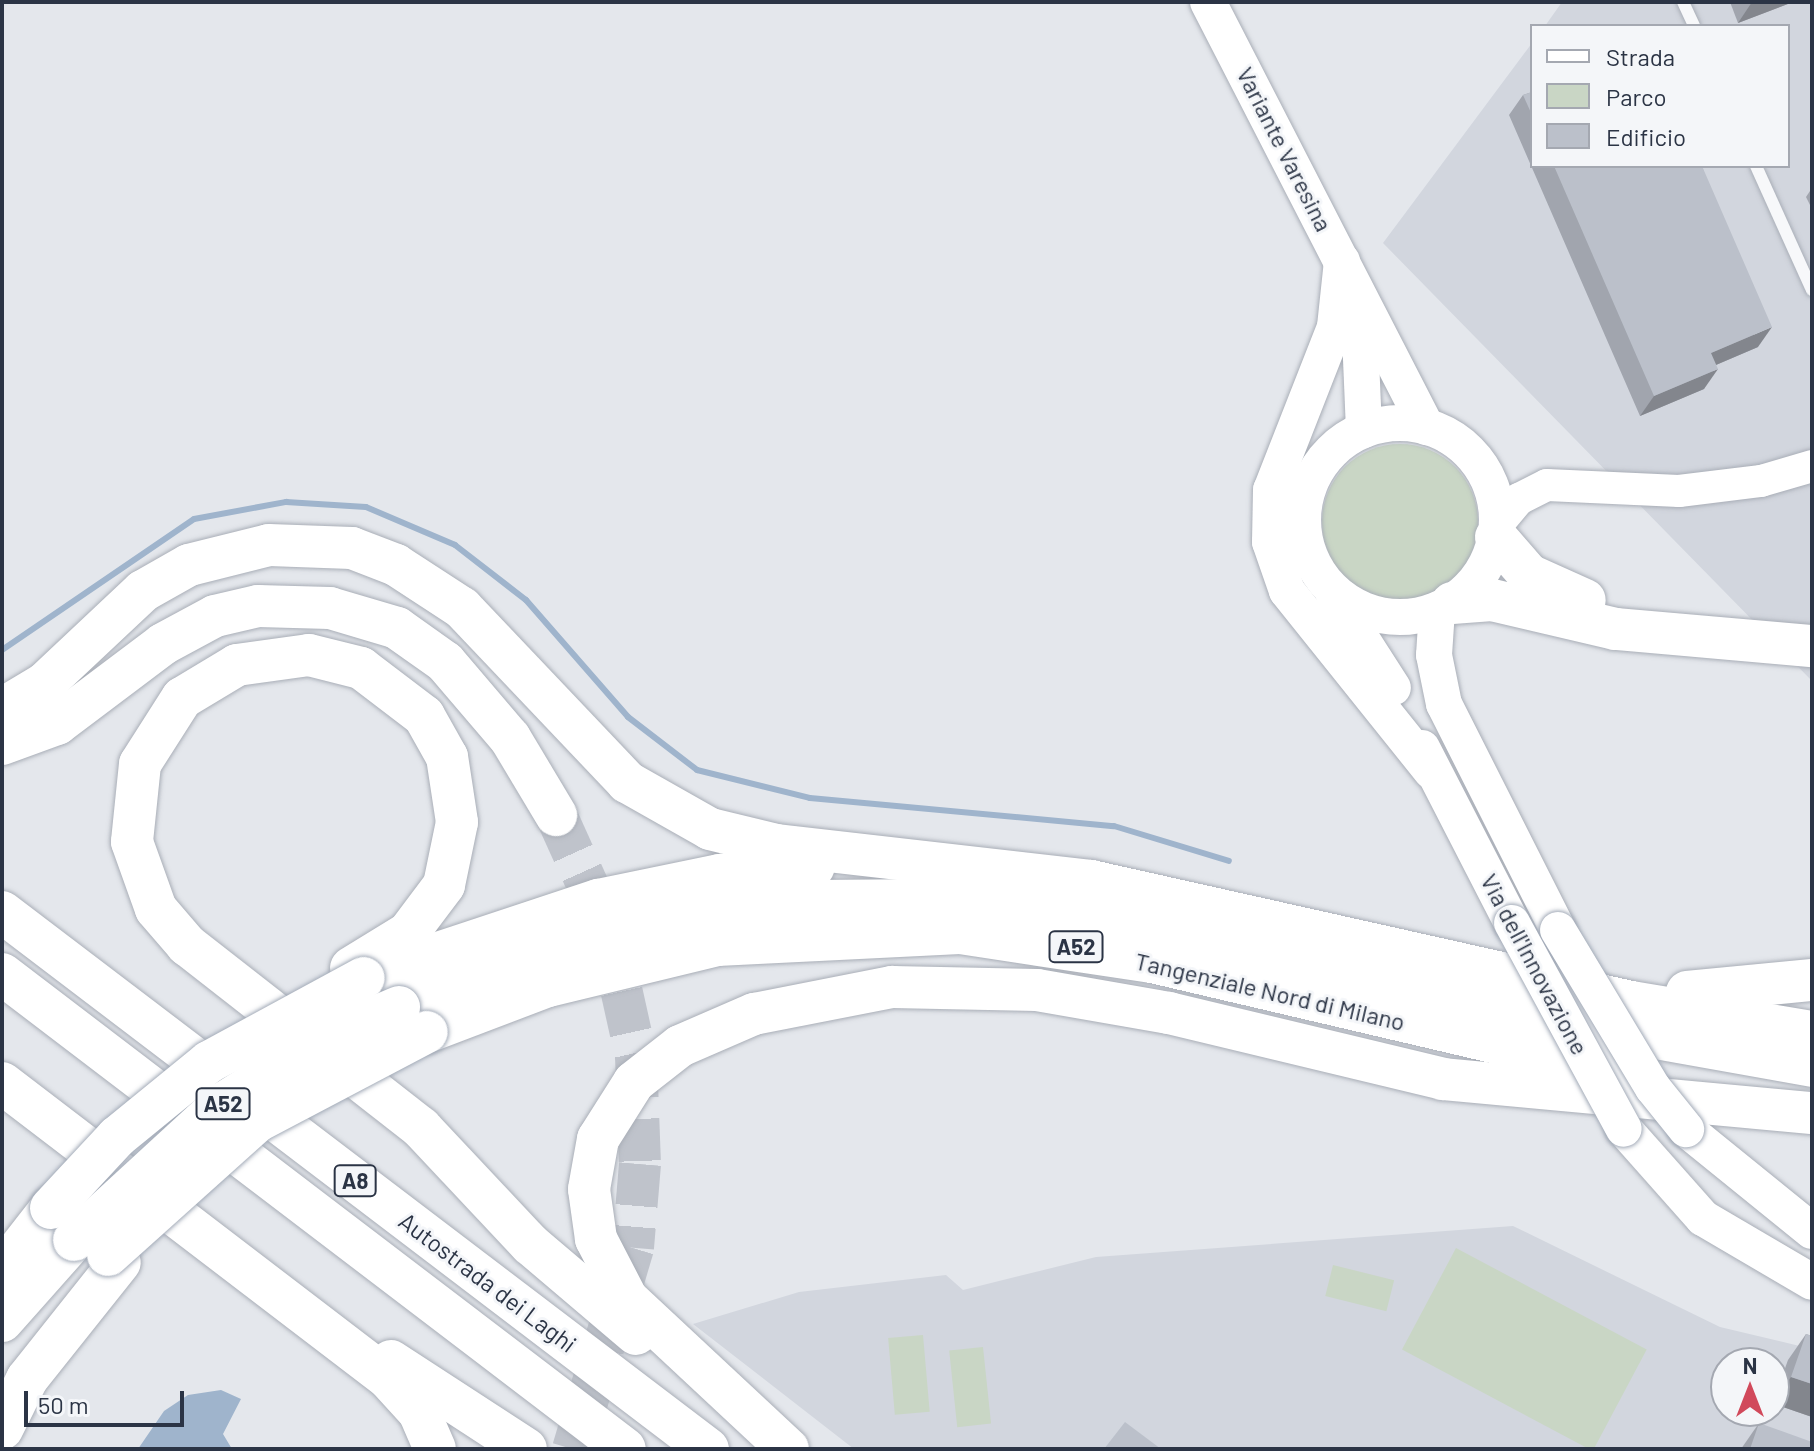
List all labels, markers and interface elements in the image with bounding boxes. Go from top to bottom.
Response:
legend [1530,24,1790,168]
text: Strada [1606,42,1675,71]
street label: Variante Varesina [1231,62,1339,236]
text: Parco [1606,82,1667,111]
text: Edificio [1606,122,1686,151]
street label: Via dell'Innovazione [1475,869,1595,1059]
road number: A52 [1048,929,1104,965]
street label: Tangenziale Nord di Milano [1132,946,1408,1036]
road number: A52 [195,1086,251,1122]
road number: A8 [333,1163,377,1199]
street label: Autostrada dei Laghi [394,1206,582,1358]
north arrow [1710,1347,1790,1427]
text: N [1743,1352,1757,1378]
scale bar [28,1375,188,1425]
text: 50 m [38,1390,89,1419]

